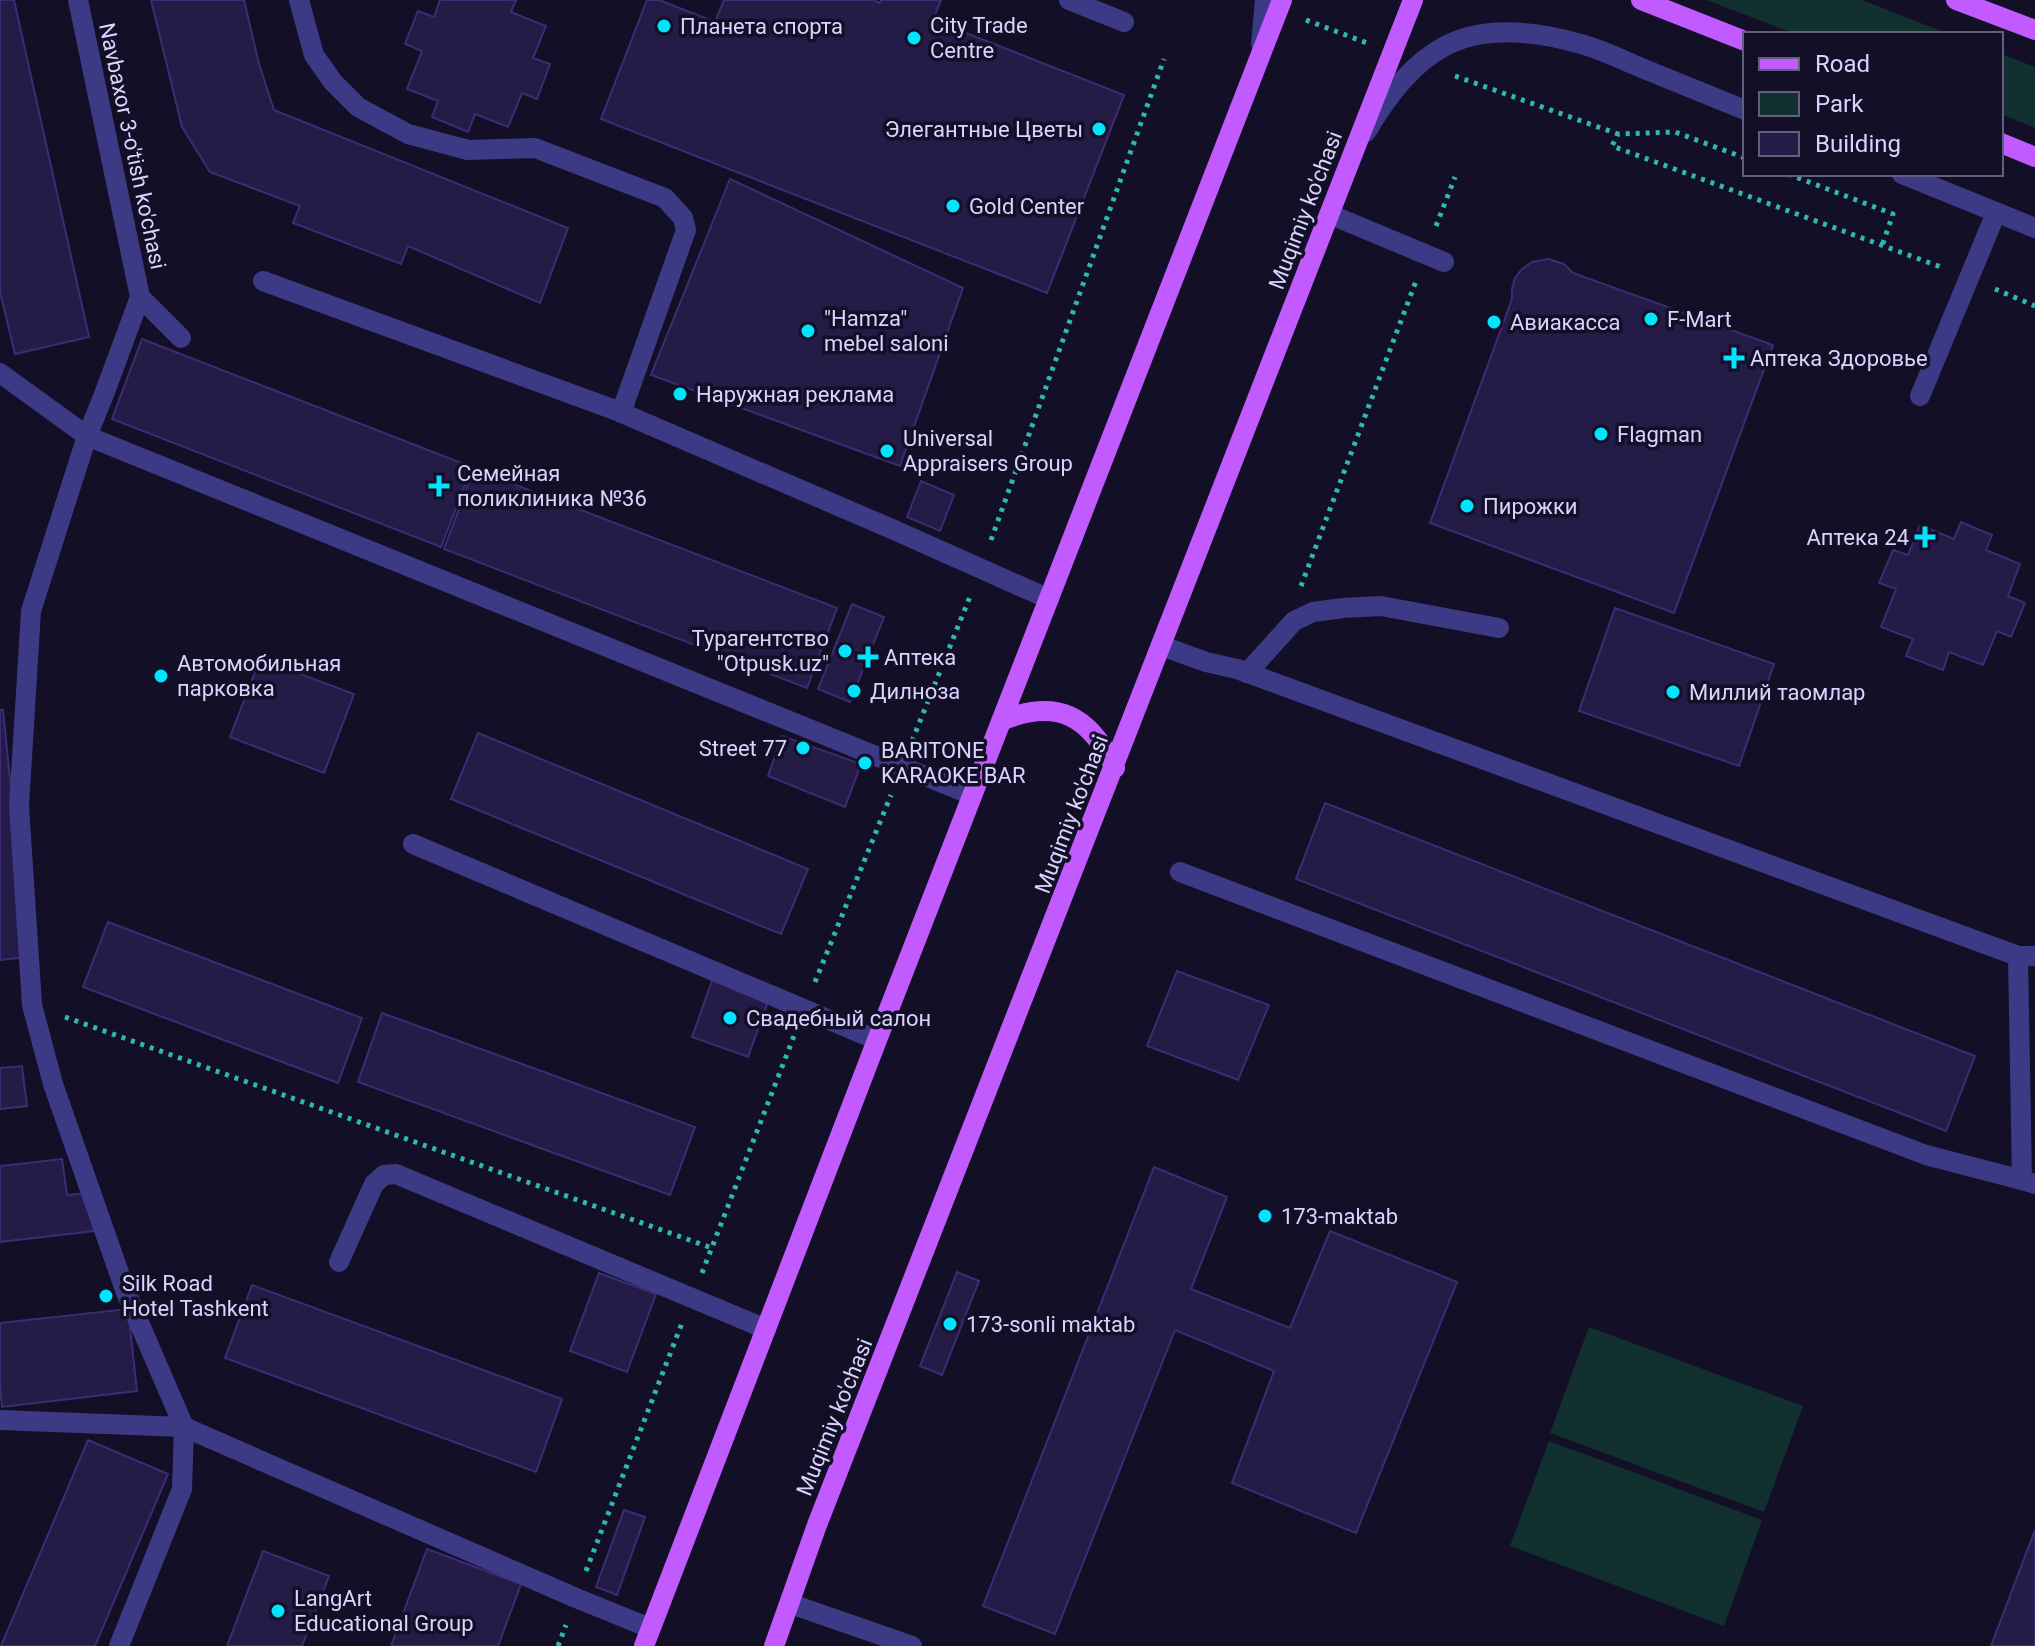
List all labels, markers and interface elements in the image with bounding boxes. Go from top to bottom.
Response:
place label: City Trade Centre [930,13,1028,63]
place label: Планета спорта [680,14,843,39]
marker: Планета спорта [655,17,673,35]
street label: Navbaxor 3-o'tish ko'chasi [94,21,171,272]
marker: City Trade Centre [905,29,923,47]
legend [1743,32,2003,176]
text: Road [1815,50,1870,78]
text: Park [1815,90,1864,118]
place label: Элегантные Цветы [885,117,1083,142]
marker: Элегантные Цветы [1090,120,1108,138]
street label: Muqimiy ko'chasi [1264,128,1347,293]
text: Building [1815,130,1901,158]
place label: Gold Center [969,194,1085,219]
marker: Gold Center [944,197,962,215]
place label: "Hamza" mebel saloni [824,306,949,356]
place label: F-Mart [1667,307,1732,332]
place label: Авиакасса [1510,310,1620,335]
marker: F-Mart [1642,310,1660,328]
marker: Авиакасса [1485,313,1503,331]
marker: "Hamza" mebel saloni [799,322,817,340]
place label: Аптека Здоровье [1750,346,1928,371]
marker: Аптека Здоровье [1725,349,1743,367]
place label: Наружная реклама [696,382,894,407]
marker: Наружная реклама [671,385,689,403]
place label: Flagman [1617,422,1702,447]
marker: Flagman [1592,425,1610,443]
place label: Universal Appraisers Group [903,426,1073,476]
marker: Universal Appraisers Group [878,442,896,460]
place label: Семейная поликлиника №36 [457,461,647,511]
marker: Семейная поликлиника №36 [428,475,450,497]
place label: Пирожки [1483,494,1578,519]
marker: Пирожки [1458,497,1476,515]
place label: Аптека 24 [1807,525,1909,550]
marker: Аптека 24 [1916,528,1934,546]
place label: Турагентство "Otpusk.uz" [692,626,829,676]
marker: Турагентство "Otpusk.uz" [836,642,854,660]
place label: Аптека [884,645,956,670]
marker: Аптека [859,648,877,666]
place label: Автомобильная парковка [177,651,341,701]
marker: Автомобильная парковка [152,667,170,685]
place label: Дилноза [870,679,960,704]
place label: Миллий таомлар [1689,680,1865,705]
marker: Дилноза [845,682,863,700]
marker: Миллий таомлар [1664,683,1682,701]
street label: Muqimiy ko'chasi [1030,732,1113,897]
place label: Street 77 [699,736,787,761]
place label: BARITONE KARAOKE BAR [881,738,1026,788]
marker: Street 77 [794,739,812,757]
marker: BARITONE KARAOKE BAR [856,754,874,772]
place label: Свадебный салон [746,1006,931,1031]
marker: Свадебный салон [721,1009,739,1027]
place label: 173-maktab [1281,1204,1398,1229]
marker: 173-maktab [1256,1207,1274,1225]
place label: Silk Road Hotel Tashkent [122,1271,269,1321]
marker: Silk Road Hotel Tashkent [97,1287,115,1305]
place label: 173-sonli maktab [966,1312,1135,1337]
marker: 173-sonli maktab [941,1315,959,1333]
street label: Muqimiy ko'chasi [792,1335,877,1499]
place label: LangArt Educational Group [294,1586,474,1636]
marker: LangArt Educational Group [269,1602,287,1620]

